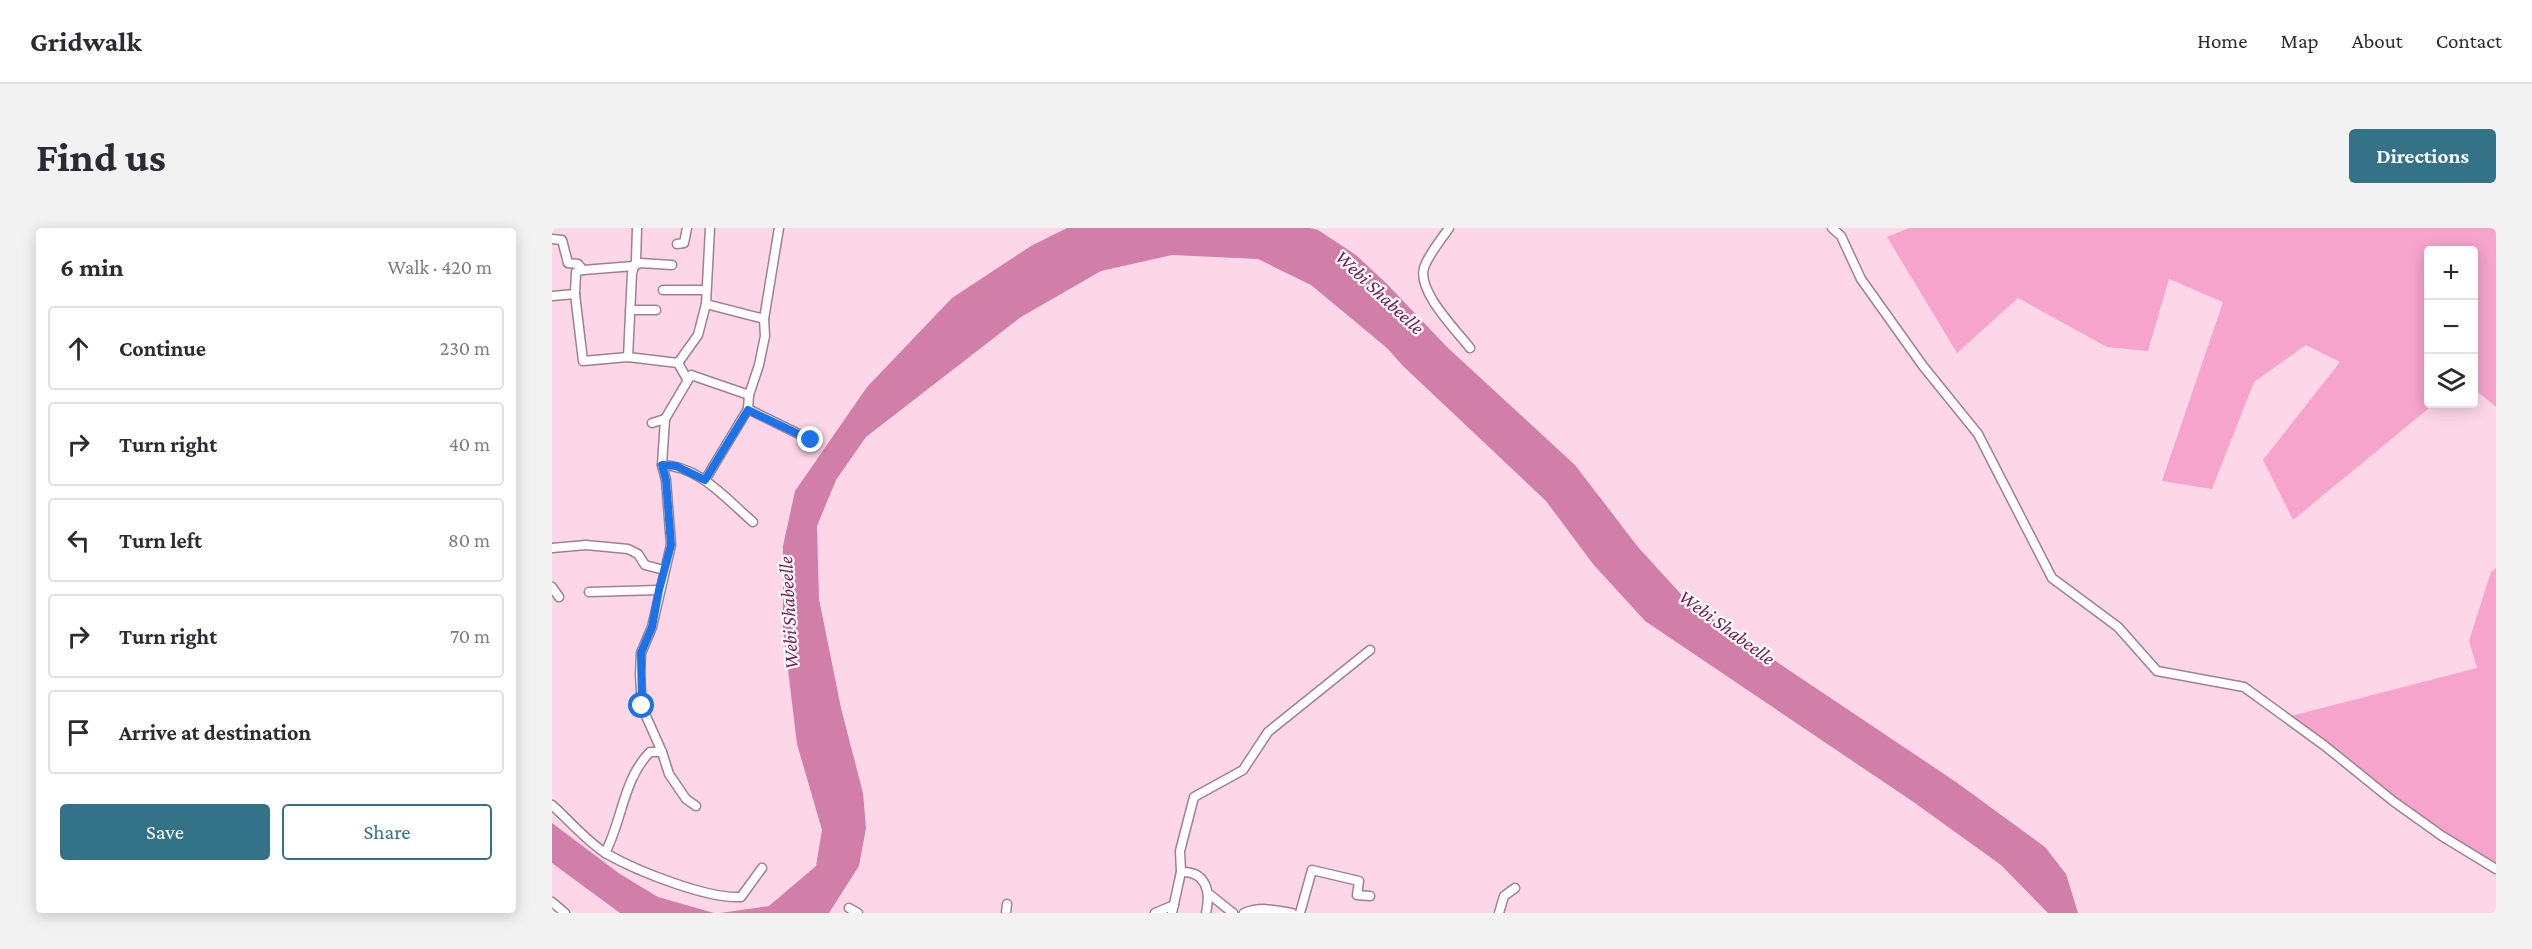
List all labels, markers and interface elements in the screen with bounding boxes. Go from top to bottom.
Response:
text: Gridwalk [30,26,142,57]
text: Home [2197,29,2247,53]
text: Map [2280,29,2319,53]
text: About [2352,29,2403,53]
text: Contact [2436,29,2502,53]
button: Directions [2349,129,2496,183]
text: Find us [36,133,166,180]
water label: Webi Shabeelle [1331,245,1429,339]
map controls [2424,246,2478,408]
button: + [2424,246,2478,300]
text: 6 min [60,253,124,282]
text: Walk · 420 m [387,256,492,278]
button: − [2424,300,2478,354]
icon: ahead [62,332,95,365]
text: Continue [119,336,206,361]
text: 230 m [440,337,490,359]
button: layers [2424,354,2478,408]
route end [797,426,823,452]
icon: right [62,428,95,461]
text: Turn right [119,432,217,457]
text: 40 m [449,433,490,455]
icon: left [62,524,95,557]
text: Turn left [119,528,202,553]
text: 80 m [448,529,490,551]
water label: Webi Shabeelle [774,556,802,670]
water label: Webi Shabeelle [1675,585,1779,669]
icon: right [62,620,95,653]
text: Turn right [119,624,217,649]
text: 70 m [450,625,490,647]
route start [628,692,654,718]
icon: arrive [62,716,95,749]
text: Arrive at destination [119,720,311,745]
button: Save [60,804,270,860]
button: Share [282,804,492,860]

